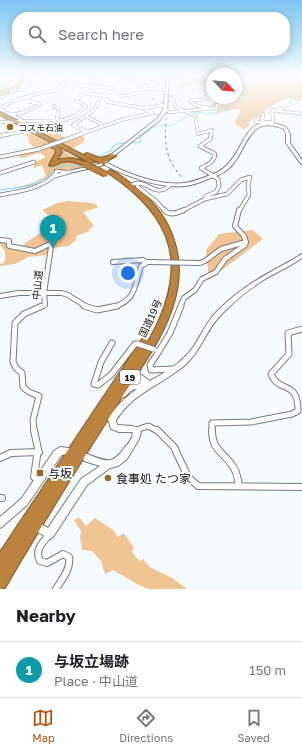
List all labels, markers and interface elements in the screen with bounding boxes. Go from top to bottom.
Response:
search box [12,12,290,56]
icon: search [26,23,48,45]
text: Search here [58,25,144,43]
north arrow [206,68,242,104]
marker: コスモ石油 [5,122,15,132]
place label: コスモ石油 [18,122,63,133]
pin: 1 [40,215,66,248]
your location [118,263,138,283]
street label: 中山道 [29,269,45,301]
street label: 国道19号 [136,297,164,339]
road number: 19 [120,370,140,384]
place label: 与坂 [48,466,72,481]
marker: 与坂 [35,468,45,478]
place label: 食事処 たつ家 [116,471,191,486]
marker: 食事処 たつ家 [103,473,113,483]
text: Nearby [16,605,76,626]
text: 与坂立場跡 [54,652,129,670]
text: 1 [26,662,32,678]
text: 150 m [249,662,286,678]
text: Place · 中山道 [54,673,138,689]
tab: Map [32,707,55,744]
tab: Directions [119,707,173,744]
tab: Saved [238,707,270,744]

